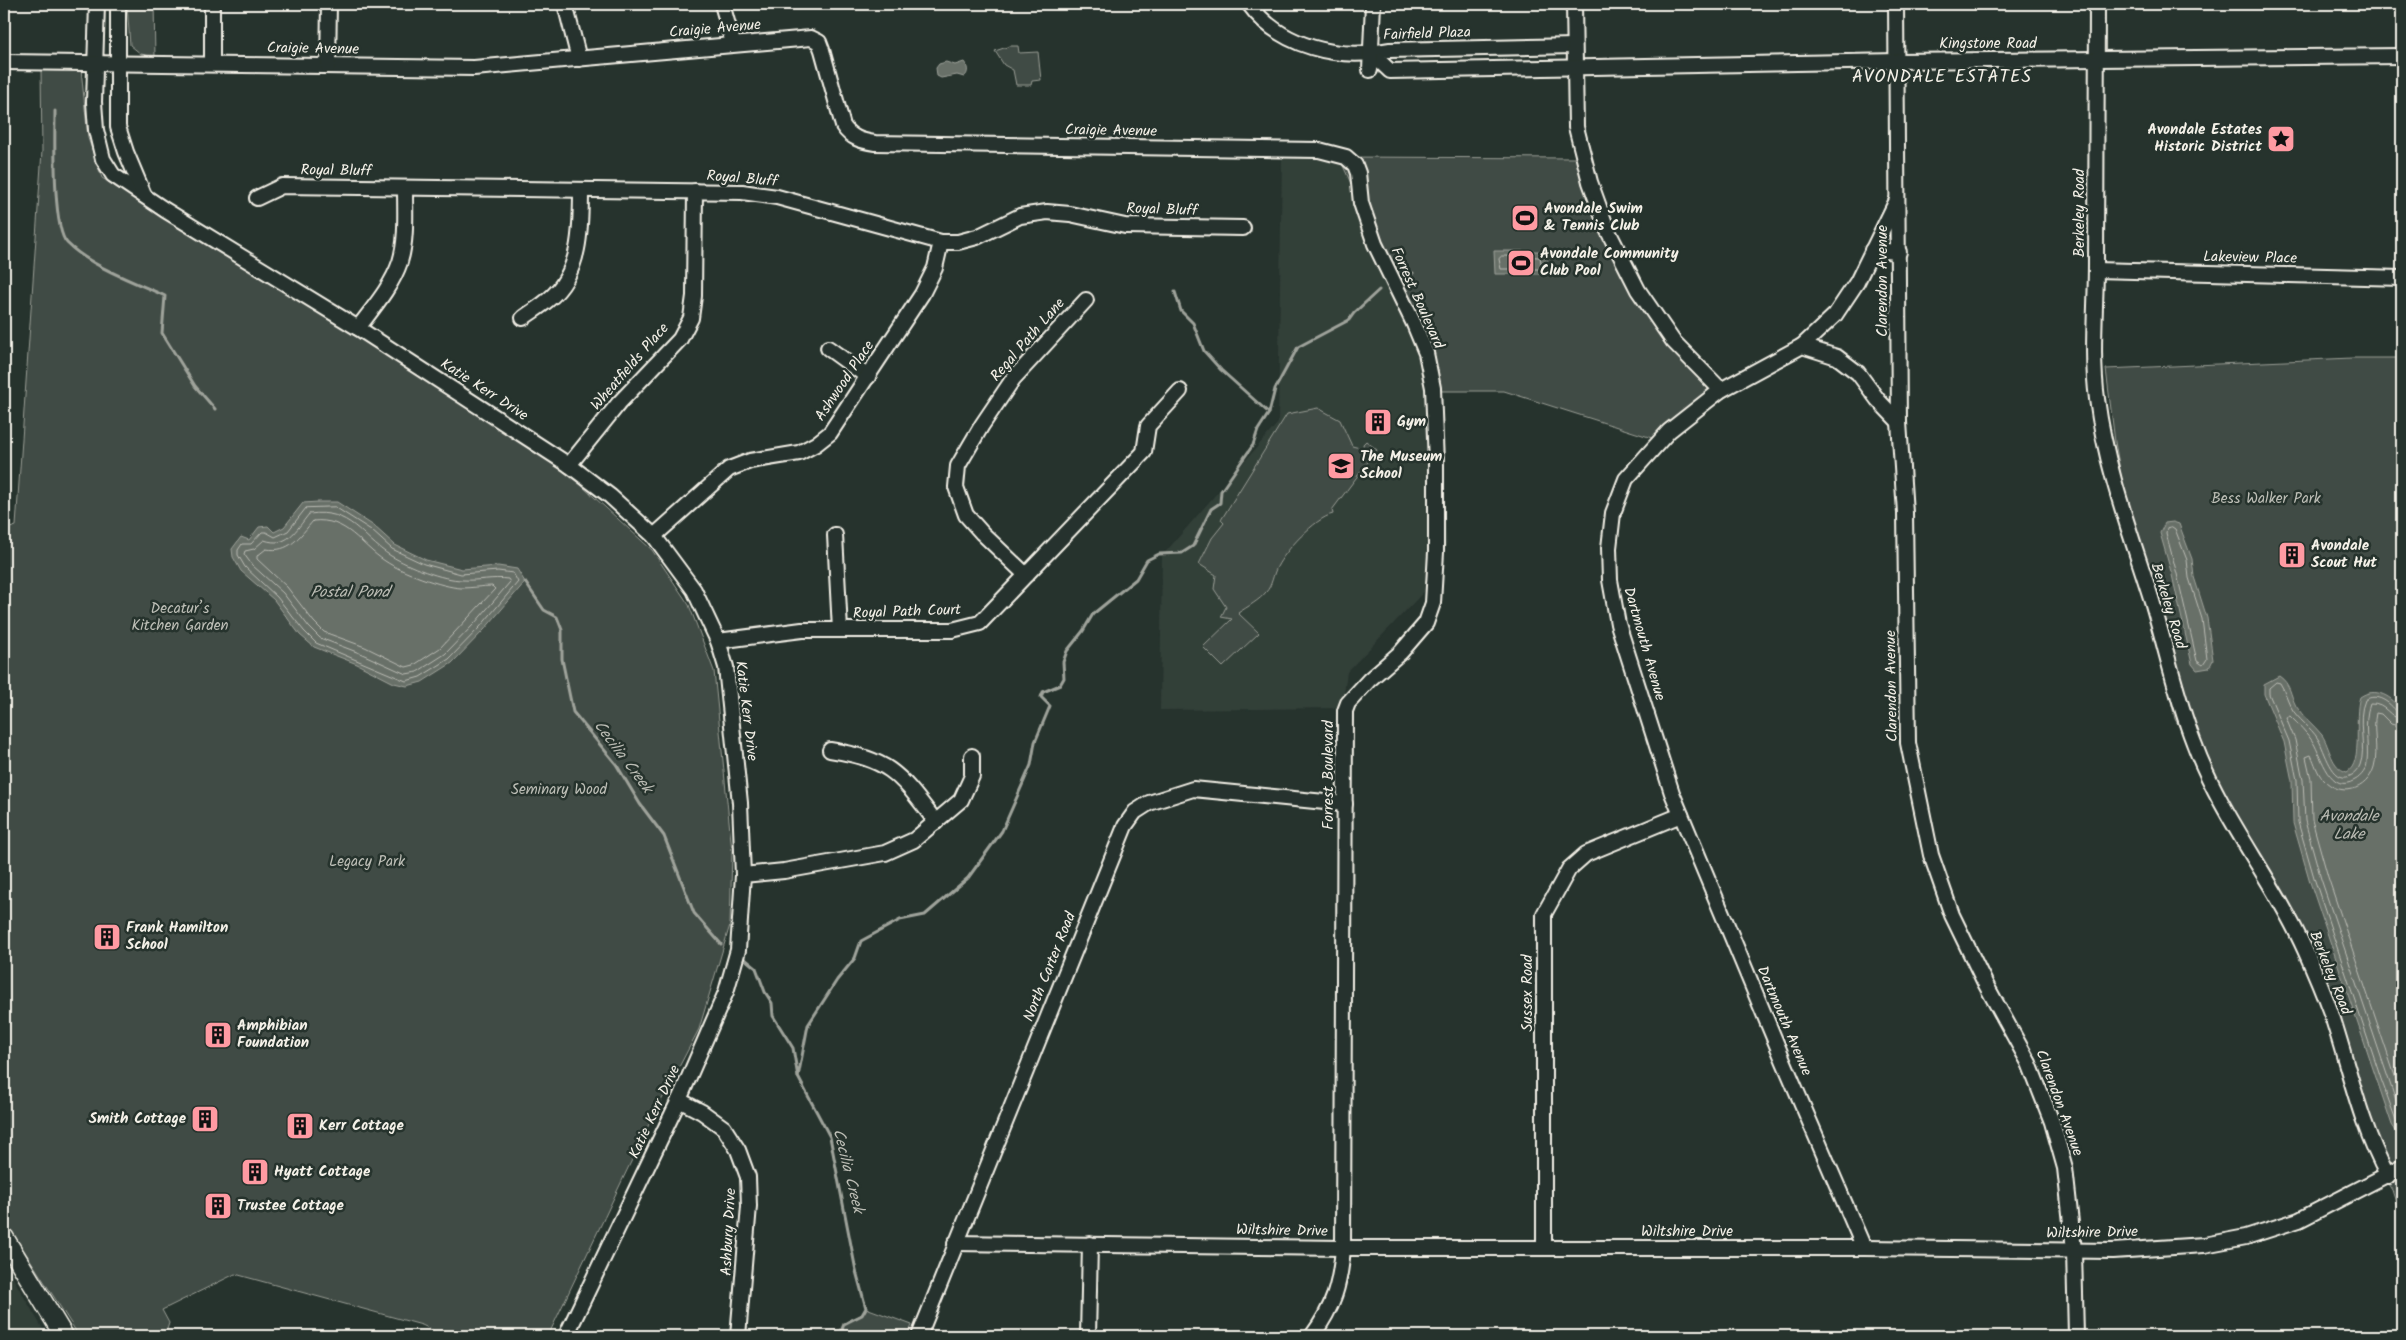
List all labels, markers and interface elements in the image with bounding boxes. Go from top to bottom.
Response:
street label: Craigie Avenue [668,13,762,45]
street label: Fairfield Plaza [1383,20,1471,48]
street label: Kingstone Road [1939,32,2037,56]
street label: Craigie Avenue [267,36,360,62]
district label: AVONDALE ESTATES [1852,63,2032,92]
street label: Craigie Avenue [1065,118,1158,144]
place label: Avondale Estates Historic District [2147,118,2262,159]
place icon: Avondale Estates Historic District [2266,124,2296,154]
street label: Royal Bluff [300,158,373,184]
street label: Royal Bluff [706,164,780,194]
street label: Berkeley Road [2068,168,2092,257]
street label: Royal Bluff [1126,197,1199,223]
place label: Avondale Swim & Tennis Club [1544,197,1643,238]
sports icon: Avondale Swim & Tennis Club [1510,203,1540,233]
street label: Clarendon Avenue [1871,225,1895,337]
place label: Avondale Community Club Pool [1540,242,1679,283]
street label: Forrest Boulevard [1384,243,1450,353]
street label: Lakeview Place [2203,245,2297,271]
sports icon: Avondale Community Club Pool [1506,248,1536,278]
street label: Regal Path Lane [985,293,1071,387]
street label: Wheatfields Place [585,317,675,416]
street label: Ashwood Place [809,336,881,426]
street label: Katie Kerr Drive [435,352,533,428]
building icon: Gym [1363,407,1393,437]
place label: Gym [1397,410,1426,434]
place label: The Museum School [1360,445,1442,486]
school or university icon: The Museum School [1326,451,1356,481]
park label: Bess Walker Park [2211,487,2322,511]
place label: Avondale Scout Hut [2311,534,2377,575]
building icon: Avondale Scout Hut [2277,540,2307,570]
street label: Berkeley Road [2144,560,2193,652]
water label: Postal Pond [310,580,394,605]
street label: Dartmouth Avenue [1616,584,1672,704]
park label: Decatur’s Kitchen Garden [131,597,229,638]
street label: Royal Path Court [853,598,962,626]
street label: Clarendon Avenue [1879,630,1905,742]
street label: Katie Kerr Drive [728,659,764,763]
water label: Cecilia Creek [587,715,660,801]
street label: Forrest Boulevard [1317,720,1341,830]
park label: Seminary Wood [511,778,608,802]
water label: Avondale Lake [2320,804,2380,847]
park label: Legacy Park [329,850,406,874]
street label: North Carter Road [1017,908,1083,1025]
place label: Frank Hamilton School [126,916,228,957]
building icon: Frank Hamilton School [92,922,122,952]
street label: Berkeley Road [2302,927,2358,1019]
street label: Sussex Road [1516,954,1540,1032]
street label: Dartmouth Avenue [1750,962,1818,1080]
place label: Amphibian Foundation [237,1014,309,1055]
building icon: Amphibian Foundation [203,1020,233,1050]
street label: Clarendon Avenue [2029,1046,2089,1160]
street label: Katie Kerr Drive [623,1061,687,1163]
building icon: Smith Cottage [190,1104,220,1134]
place label: Smith Cottage [89,1107,187,1131]
building icon: Kerr Cottage [285,1111,315,1141]
place label: Kerr Cottage [319,1114,404,1138]
water label: Cecilia Creek [825,1126,871,1218]
building icon: Hyatt Cottage [240,1157,270,1187]
place label: Hyatt Cottage [274,1160,371,1184]
street label: Ashbury Drive [715,1187,743,1277]
building icon: Trustee Cottage [203,1191,233,1221]
place label: Trustee Cottage [237,1194,345,1218]
street label: Wiltshire Drive [1236,1218,1328,1244]
street label: Wiltshire Drive [1641,1220,1733,1244]
street label: Wiltshire Drive [2046,1220,2138,1246]

